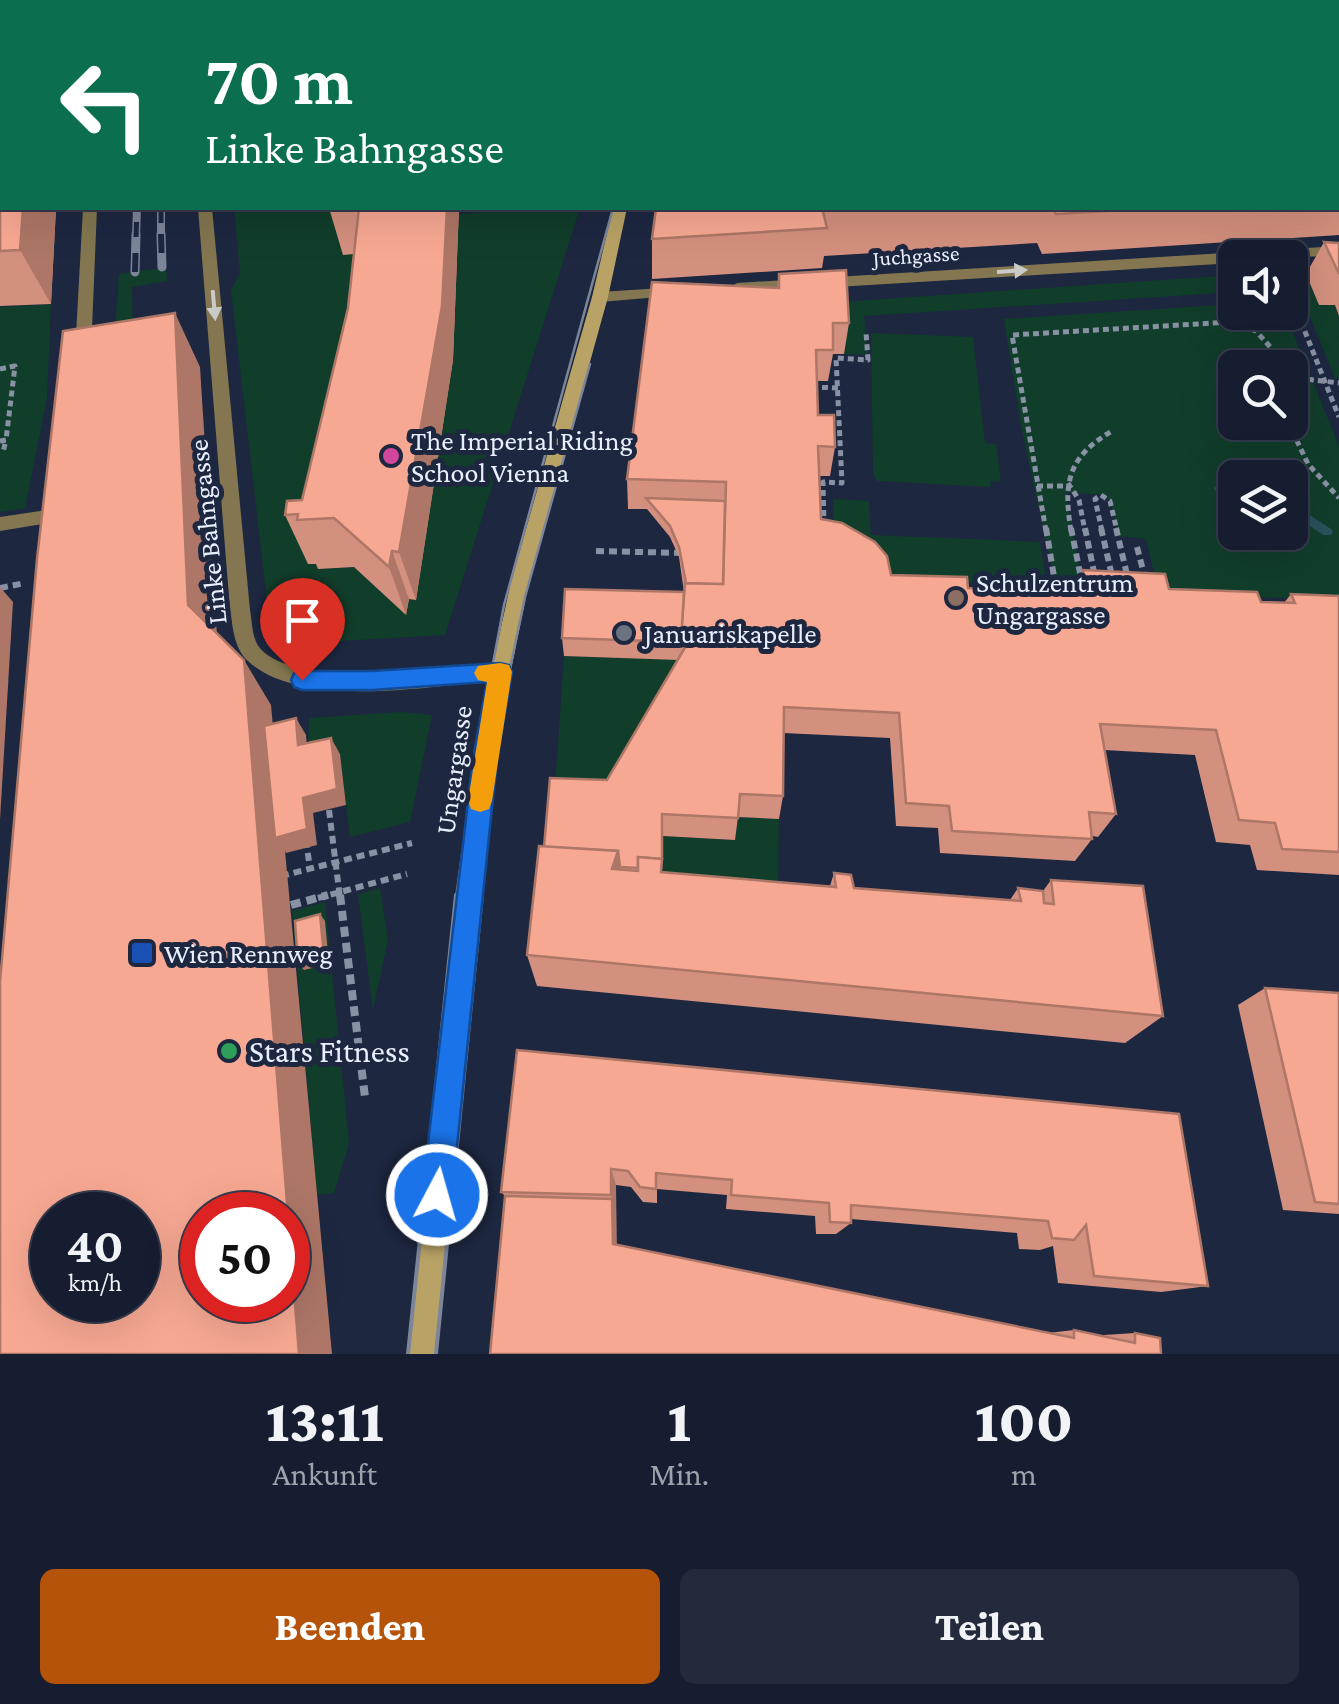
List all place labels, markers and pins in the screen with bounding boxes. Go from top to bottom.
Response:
place label: The Imperial Riding School Vienna [411,425,634,488]
marker: The Imperial Riding School Vienna [380,445,402,467]
place label: Schulzentrum Ungargasse [976,567,1134,630]
pin [260,578,345,681]
marker: Schulzentrum Ungargasse [945,587,967,609]
place label: Januariskapelle [641,618,817,649]
marker: Januariskapelle [613,622,635,644]
place label: Wien Rennweg [164,938,333,969]
marker: Wien Rennweg [129,940,155,966]
place label: Stars Fitness [249,1033,410,1069]
marker: Stars Fitness [218,1040,240,1062]

